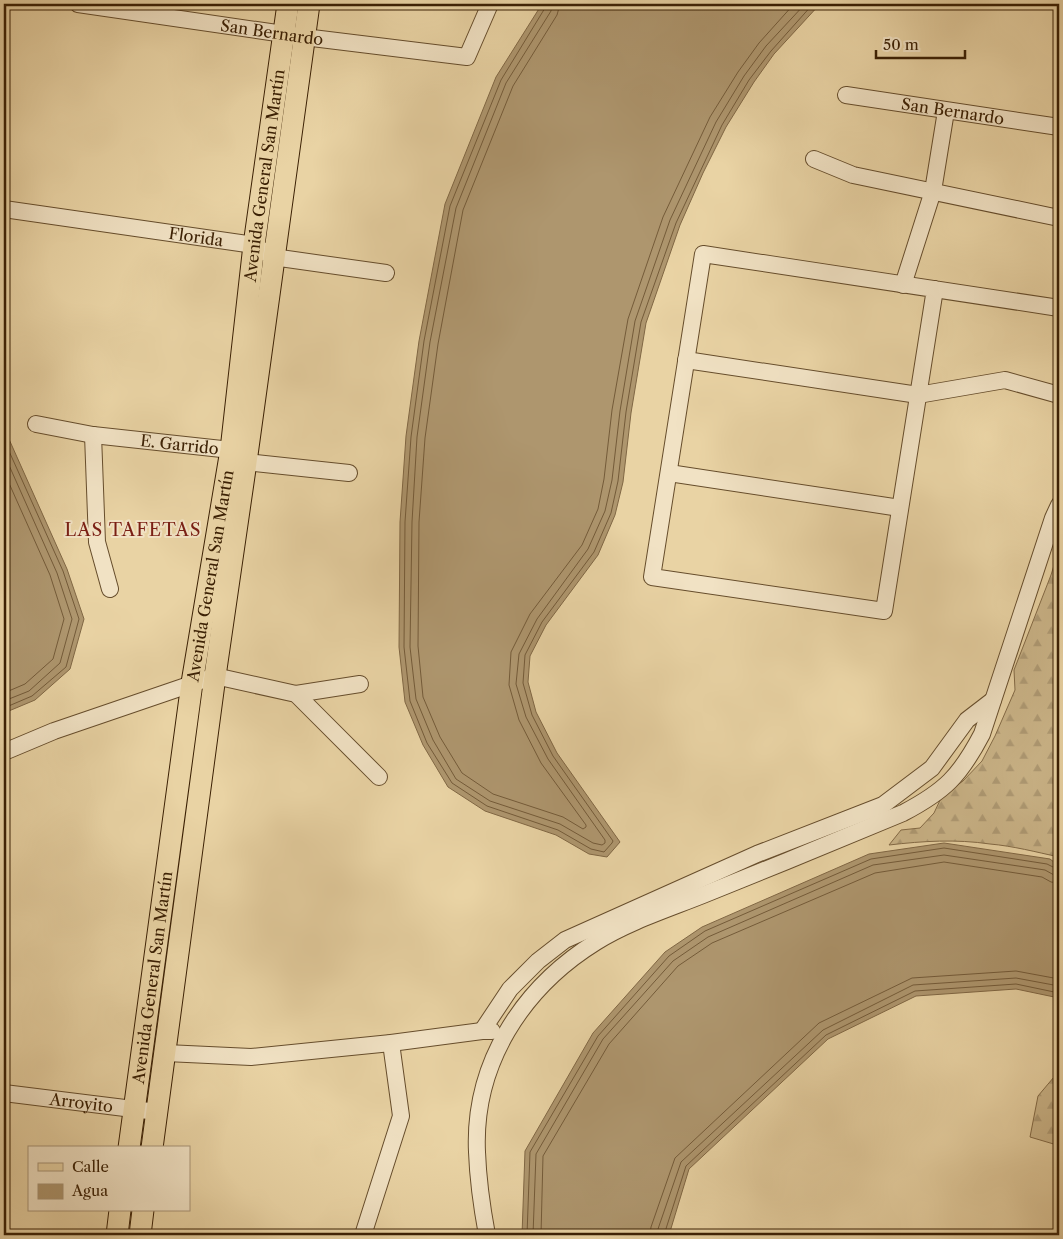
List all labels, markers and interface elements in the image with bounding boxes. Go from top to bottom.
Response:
street label: San Bernardo [219,15,325,49]
scale bar [876,28,964,60]
text: 50 m [883,35,919,54]
street label: Avenida General San Martín [240,68,289,284]
street label: San Bernardo [900,93,1006,129]
street label: Florida [167,223,225,251]
street label: E. Garrido [139,430,220,459]
street label: Avenida General San Martín [182,468,238,684]
district label: LAS TAFETAS [64,519,202,541]
street label: Avenida General San Martín [128,870,176,1086]
street label: Arroyito [48,1089,114,1116]
legend [28,1146,190,1212]
text: Calle [72,1157,109,1176]
text: Agua [71,1181,108,1200]

